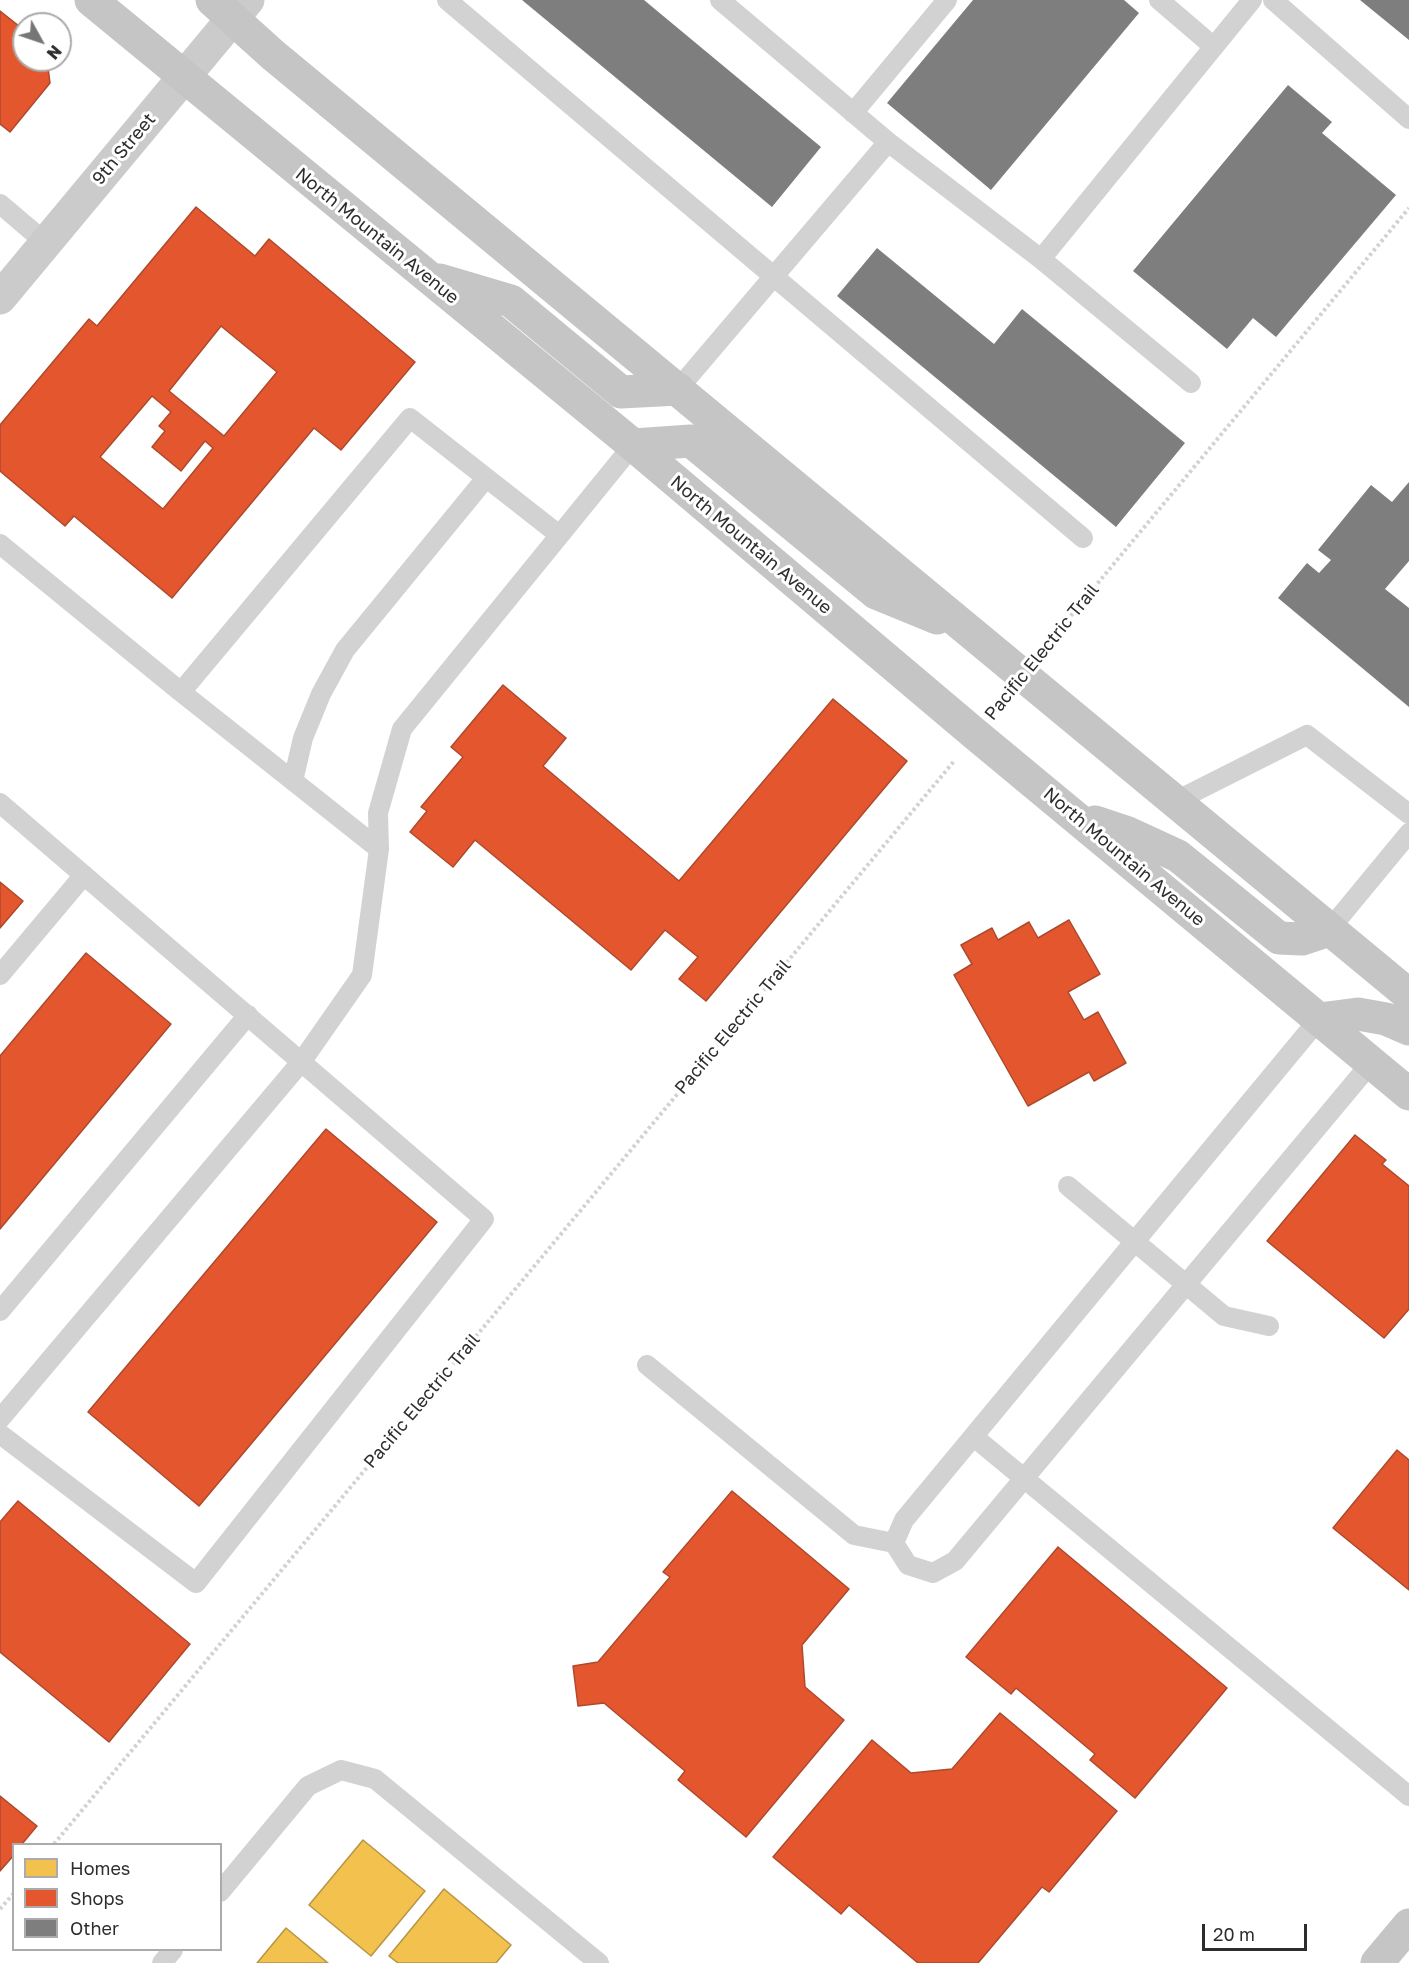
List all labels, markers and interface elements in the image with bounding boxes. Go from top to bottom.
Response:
north arrow [12,12,72,72]
text: N [43,41,66,63]
street label: 9th Street [88,109,160,189]
street label: North Mountain Avenue [291,163,463,309]
street label: North Mountain Avenue [666,471,836,619]
street label: Pacific Electric Trail [980,579,1104,725]
street label: North Mountain Avenue [1039,783,1209,931]
street label: Pacific Electric Trail [670,955,796,1099]
street label: Pacific Electric Trail [359,1329,485,1473]
legend [12,1843,222,1951]
text: Homes [70,1857,130,1879]
text: Shops [70,1887,124,1909]
scale bar [1205,1912,1310,1950]
text: Other [70,1917,119,1939]
text: 20 m [1213,1923,1255,1945]

